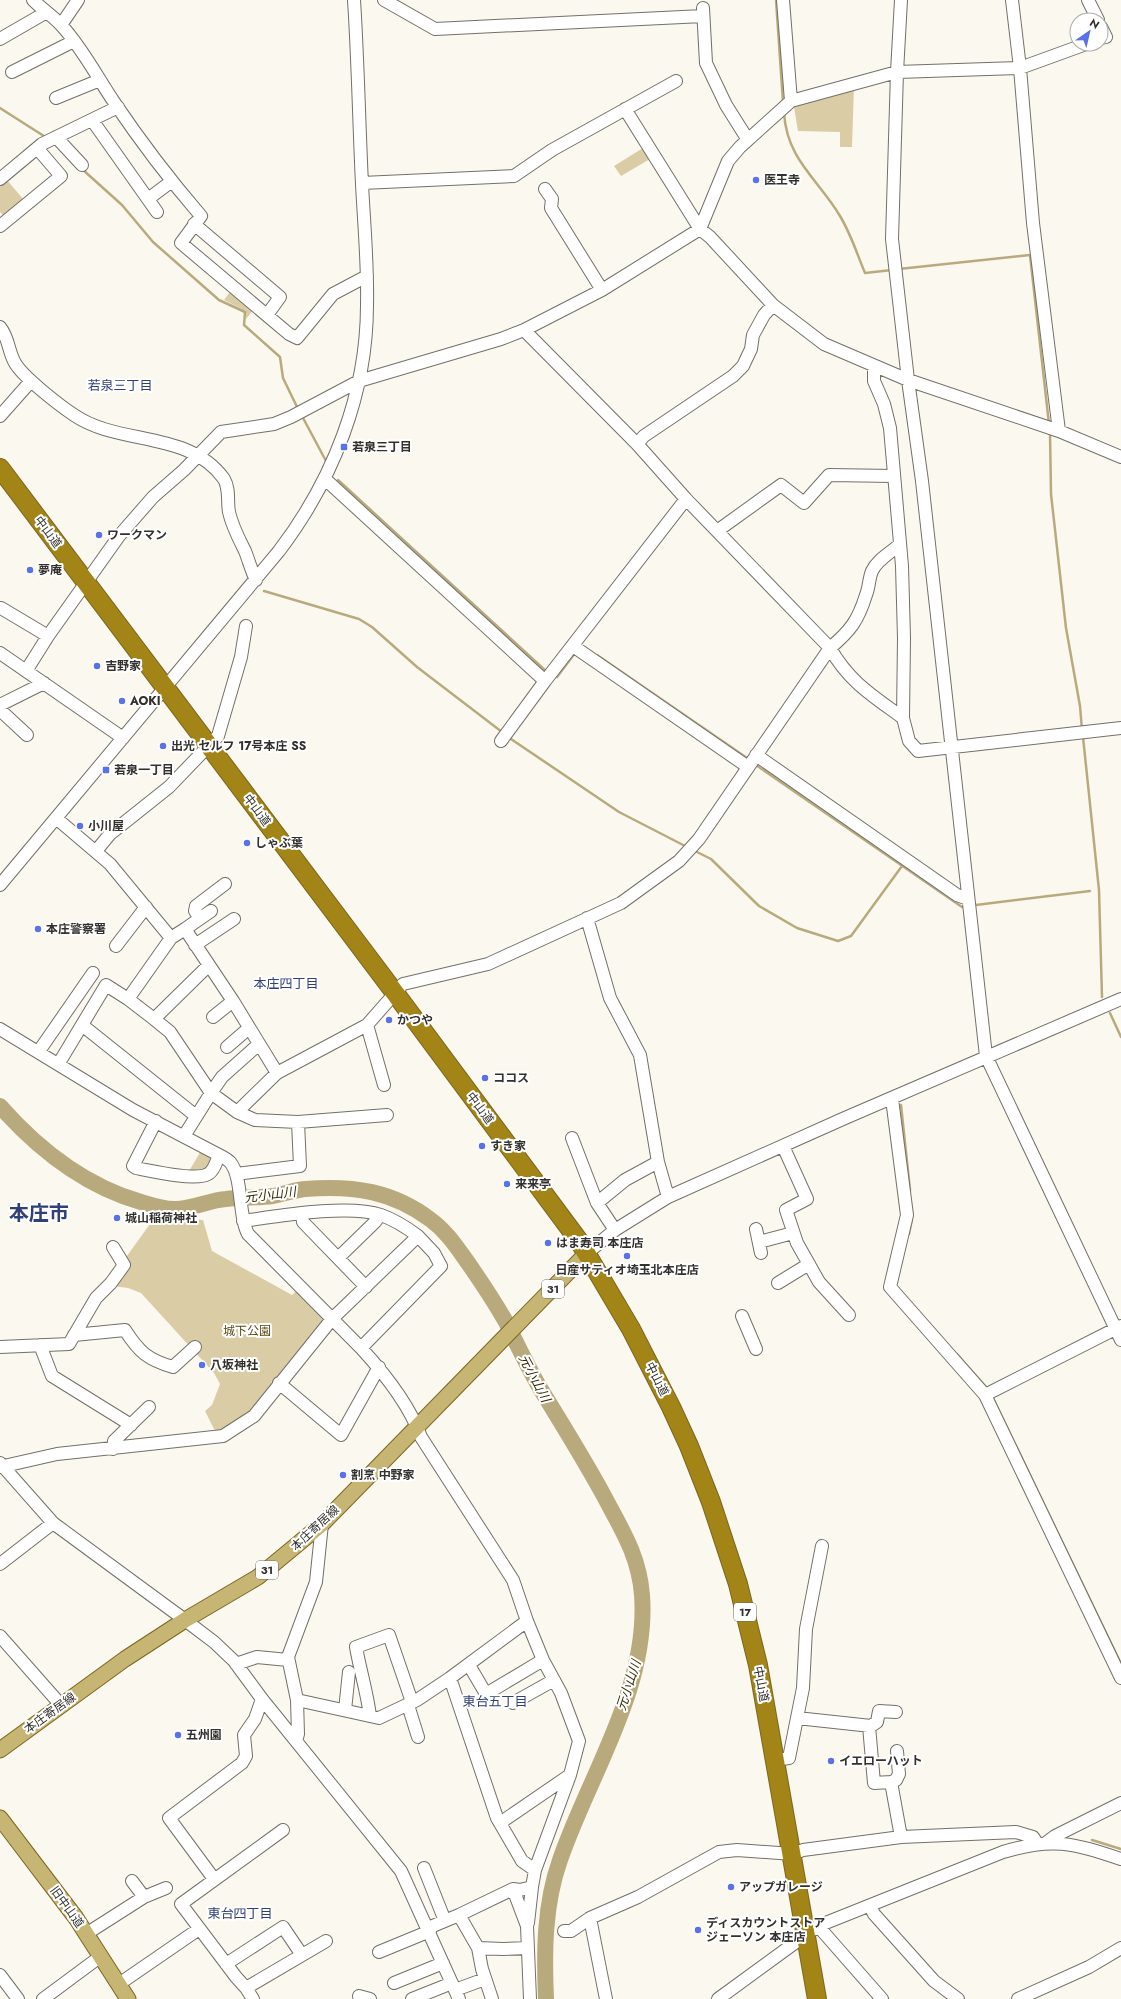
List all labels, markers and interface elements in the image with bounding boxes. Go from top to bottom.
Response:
north arrow [1069,12,1109,52]
text: N [1086,15,1103,33]
place label: 医王寺 [764,171,800,189]
marker: 医王寺 [751,175,761,185]
district label: 若泉三丁目 [87,376,153,395]
place label: 若泉三丁目 [352,438,412,456]
marker: 若泉三丁目 [339,442,349,452]
street label: 中山道 [30,512,66,552]
place label: ワークマン [107,526,167,544]
marker: ワークマン [94,530,104,540]
place label: 夢庵 [38,561,62,579]
marker: 夢庵 [25,565,35,575]
place label: 吉野家 [105,657,141,675]
marker: 吉野家 [92,661,102,671]
place label: AOKI [129,692,161,710]
marker: AOKI [117,696,127,706]
place label: 出光 セルフ 17号本庄 SS [171,737,307,755]
marker: 出光 セルフ 17号本庄 SS [158,741,168,751]
place label: 若泉一丁目 [114,761,174,779]
marker: 若泉一丁目 [101,765,111,775]
street label: 中山道 [239,790,275,830]
place label: 小川屋 [88,817,124,835]
marker: 小川屋 [75,821,85,831]
place label: しゃぶ葉 [255,834,303,852]
marker: しゃぶ葉 [242,838,252,848]
place label: 本庄警察署 [46,920,106,938]
marker: 本庄警察署 [33,924,43,934]
district label: 本庄四丁目 [253,974,319,993]
place label: かつや [397,1011,433,1029]
marker: かつや [384,1015,394,1025]
place label: ココス [493,1069,529,1087]
marker: ココス [480,1073,490,1083]
street label: 中山道 [462,1088,498,1128]
place label: すき家 [490,1137,526,1155]
marker: すき家 [477,1141,487,1151]
place label: 来来亭 [515,1175,551,1193]
marker: 来来亭 [502,1179,512,1189]
water label: 元小山川 [243,1182,299,1207]
district label: 本庄市 [9,1199,69,1228]
place label: 城山稲荷神社 [125,1209,197,1227]
marker: 城山稲荷神社 [112,1213,122,1223]
place label: はま寿司 本庄店 [556,1234,644,1252]
marker: はま寿司 本庄店 [543,1238,553,1248]
marker: 日産サティオ埼玉北本庄店 [622,1251,632,1261]
place label: 日産サティオ埼玉北本庄店 [555,1261,699,1279]
road number: 31 [542,1280,564,1298]
park label: 城下公園 [223,1322,271,1340]
water label: 元小山川 [514,1351,556,1407]
place label: 八坂神社 [210,1356,258,1374]
street label: 中山道 [641,1359,673,1399]
marker: 八坂神社 [197,1360,207,1370]
place label: 割烹 中野家 [351,1466,415,1484]
marker: 割烹 中野家 [338,1470,348,1480]
street label: 本庄寄居線 [287,1501,343,1555]
road number: 31 [256,1561,278,1579]
road number: 17 [734,1603,756,1621]
water label: 元小山川 [611,1656,646,1713]
street label: 中山道 [749,1665,773,1703]
street label: 本庄寄居線 [20,1688,80,1738]
district label: 東台五丁目 [462,1692,528,1711]
place label: 五州園 [186,1726,222,1744]
marker: 五州園 [173,1730,183,1740]
place label: イエローハット [839,1752,923,1770]
marker: イエローハット [826,1756,836,1766]
place label: アップガレージ [739,1878,823,1896]
street label: 旧中山道 [46,1882,88,1932]
marker: アップガレージ [726,1882,736,1892]
district label: 東台四丁目 [207,1904,273,1923]
place label: ディスカウントストア ジェーソン 本庄店 [706,1914,825,1946]
marker: ディスカウントストア ジェーソン 本庄店 [693,1925,703,1935]

